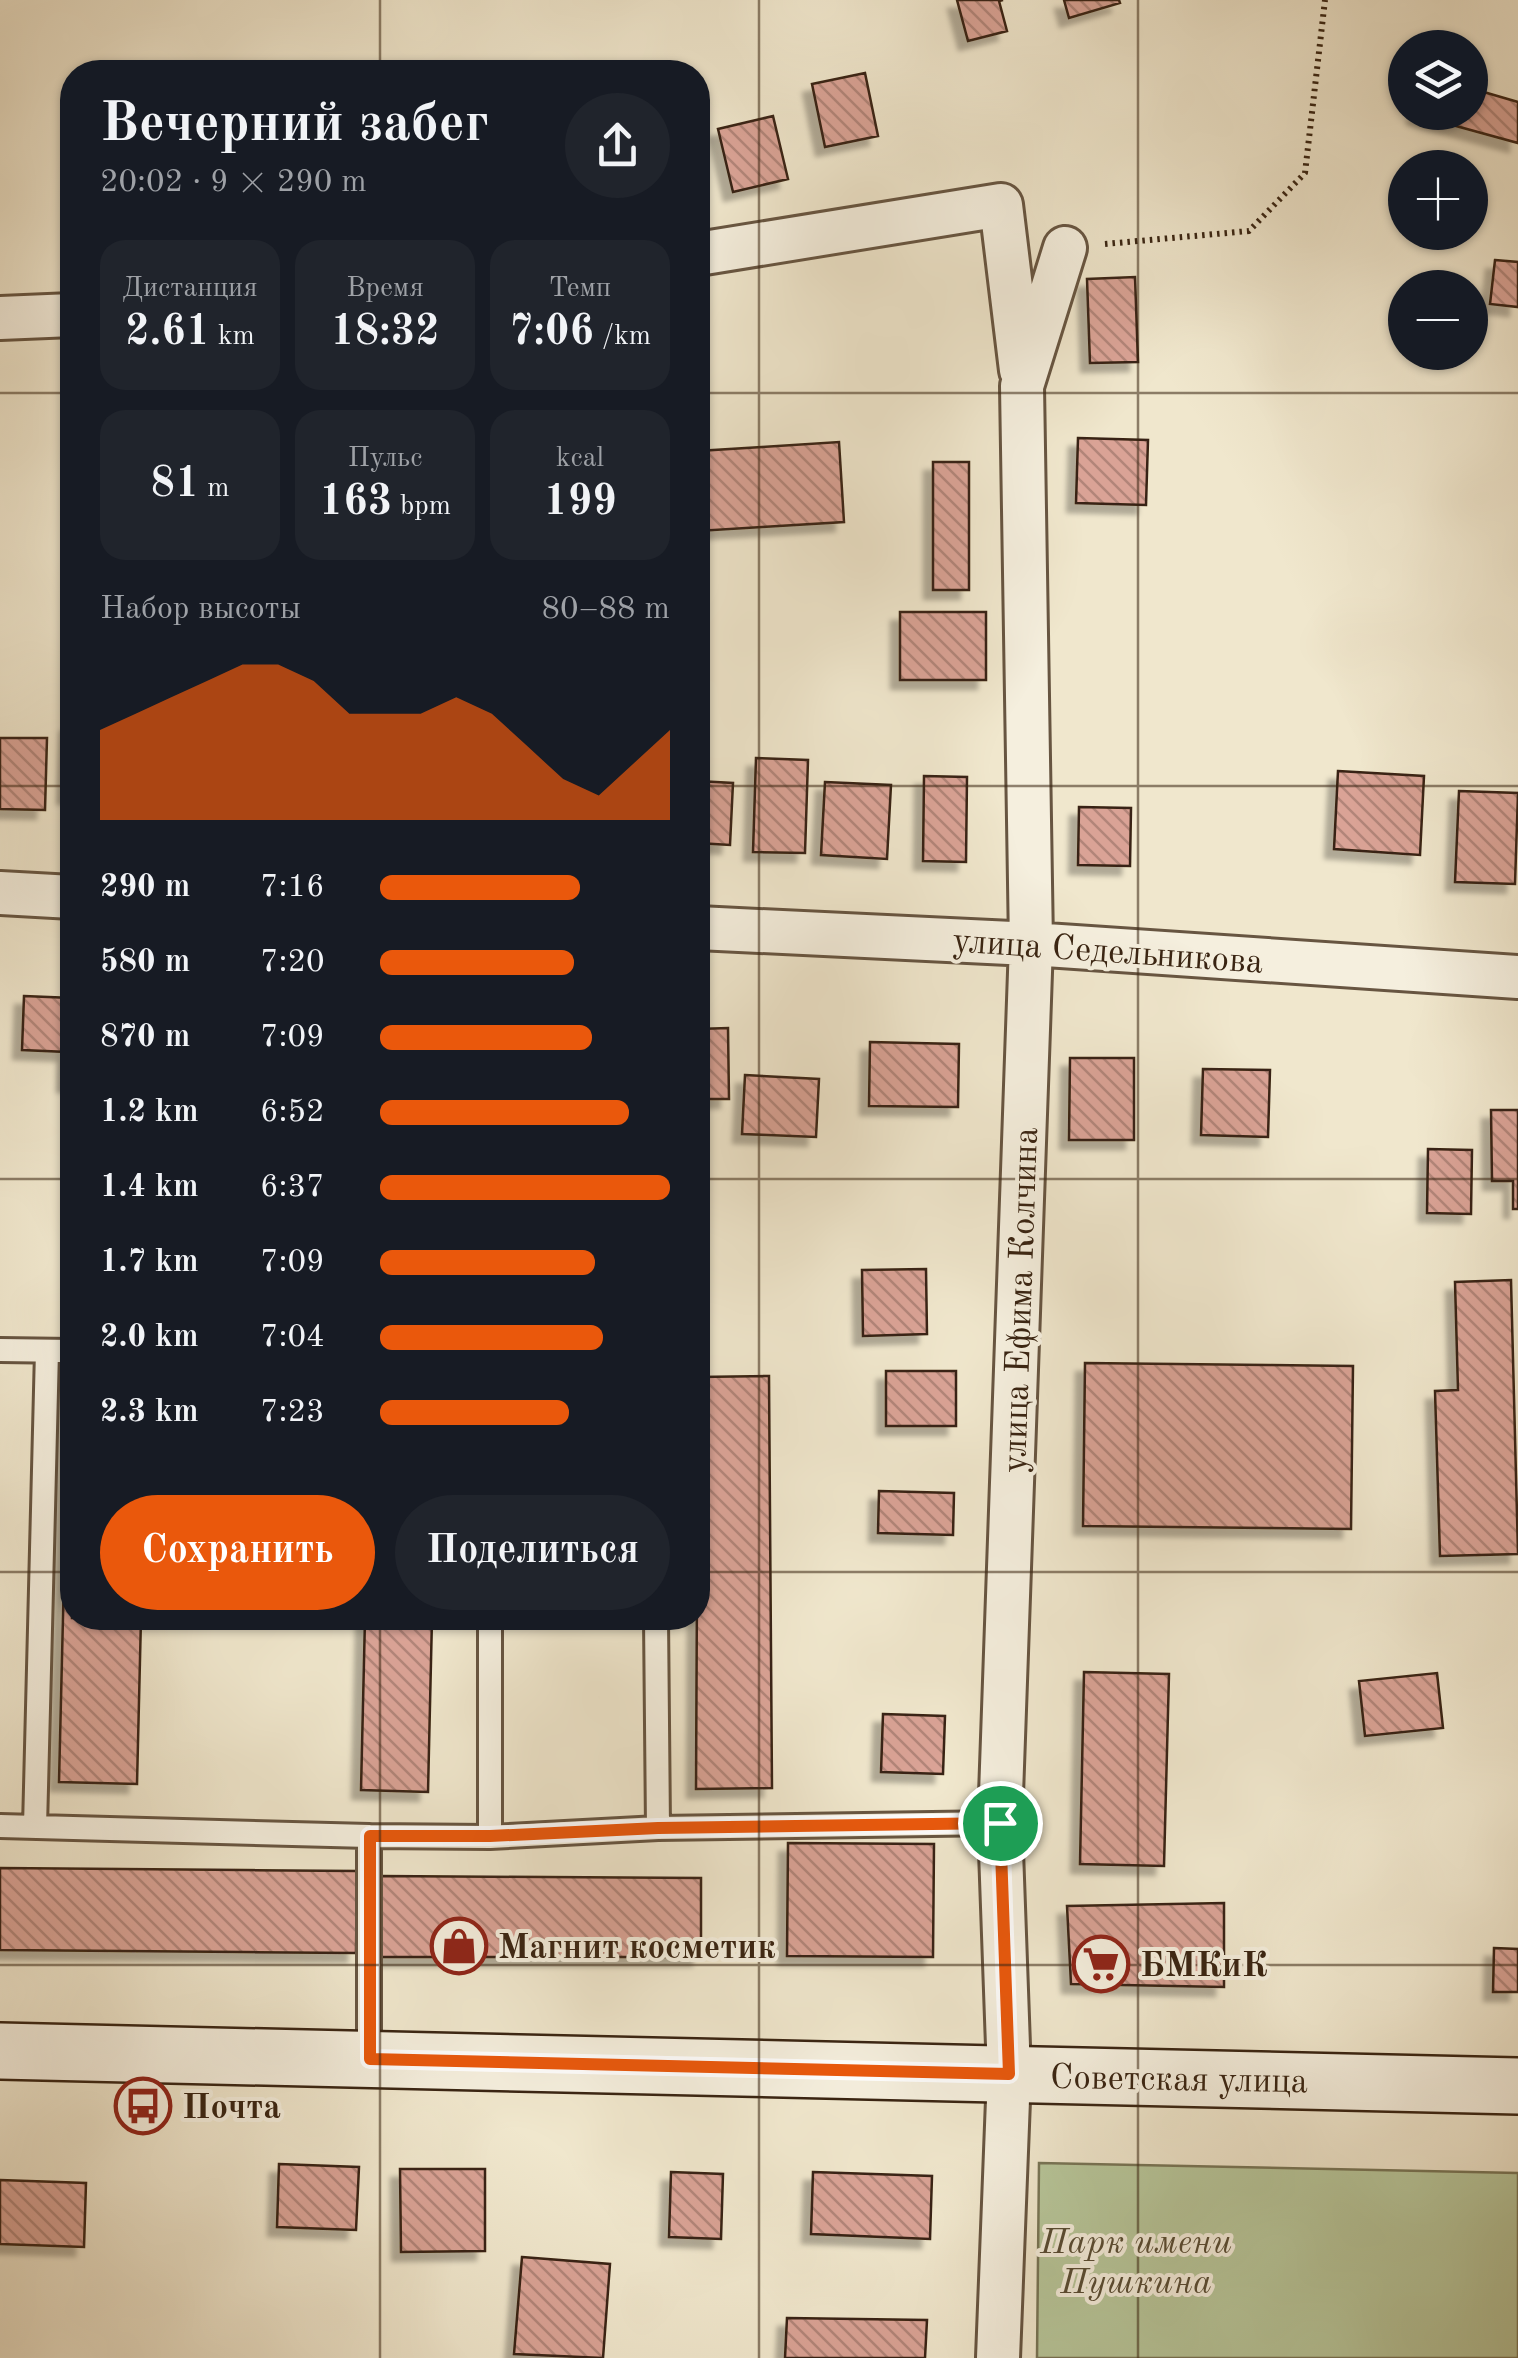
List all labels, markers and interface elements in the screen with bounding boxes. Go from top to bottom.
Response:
map controls [1388,30,1488,370]
button: layers [1388,30,1488,130]
button: share [565,93,670,198]
text: Вечерний забег [100,98,489,153]
button: + [1388,150,1488,250]
text: 20:02 · 9 × 290 m [100,167,367,199]
button: − [1388,270,1488,370]
text: Дистанция [122,275,258,303]
text: Время [346,275,424,303]
text: Темп [549,275,611,303]
text: 2.61 [125,312,210,354]
text: 18:32 [330,312,440,354]
text: 7:06 [509,312,594,354]
text: km [210,323,255,351]
text: /km [594,323,651,351]
text: Пульс [348,445,422,473]
text: kcal [556,445,604,473]
text: 81 [151,464,199,506]
text: m [199,475,229,503]
text: 163 [319,482,392,524]
text: 199 [543,482,617,524]
text: bpm [392,493,451,521]
text: Набор высоты [100,594,301,626]
text: 80–88 m [542,594,670,626]
text: 290 m [100,872,190,904]
text: 7:16 [260,872,325,904]
street label: улица Седельникова [951,924,1264,981]
text: 580 m [100,947,190,979]
text: 7:20 [260,947,325,979]
text: 870 m [100,1022,190,1054]
text: 7:09 [260,1022,325,1054]
text: 1.2 km [100,1097,199,1129]
text: 6:52 [260,1097,325,1129]
street label: улица Ефима Колчина [998,1127,1046,1474]
text: 1.4 km [100,1172,199,1204]
text: 6:37 [260,1172,325,1204]
text: 1.7 km [100,1247,199,1279]
text: 7:09 [260,1247,325,1279]
text: 2.0 km [100,1322,199,1354]
text: 7:04 [260,1322,325,1354]
text: 2.3 km [100,1397,199,1429]
text: 7:23 [260,1397,325,1429]
button: Сохранить [100,1495,375,1610]
button: Поделиться [395,1495,670,1610]
pin [958,1781,1043,1866]
icon: arrive [973,1796,1028,1851]
shop icon: Магнит косметик [429,1916,489,1976]
place label: Магнит косметик [498,1931,776,1966]
supermarket icon: БМКиК [1071,1934,1131,1994]
place label: БМКиК [1140,1949,1268,1984]
street label: Советская улица [1050,2061,1308,2100]
bus stop icon: Почта [113,2076,173,2136]
place label: Почта [182,2091,281,2126]
park label: Парк имени Пушкина [1039,2226,1232,2301]

